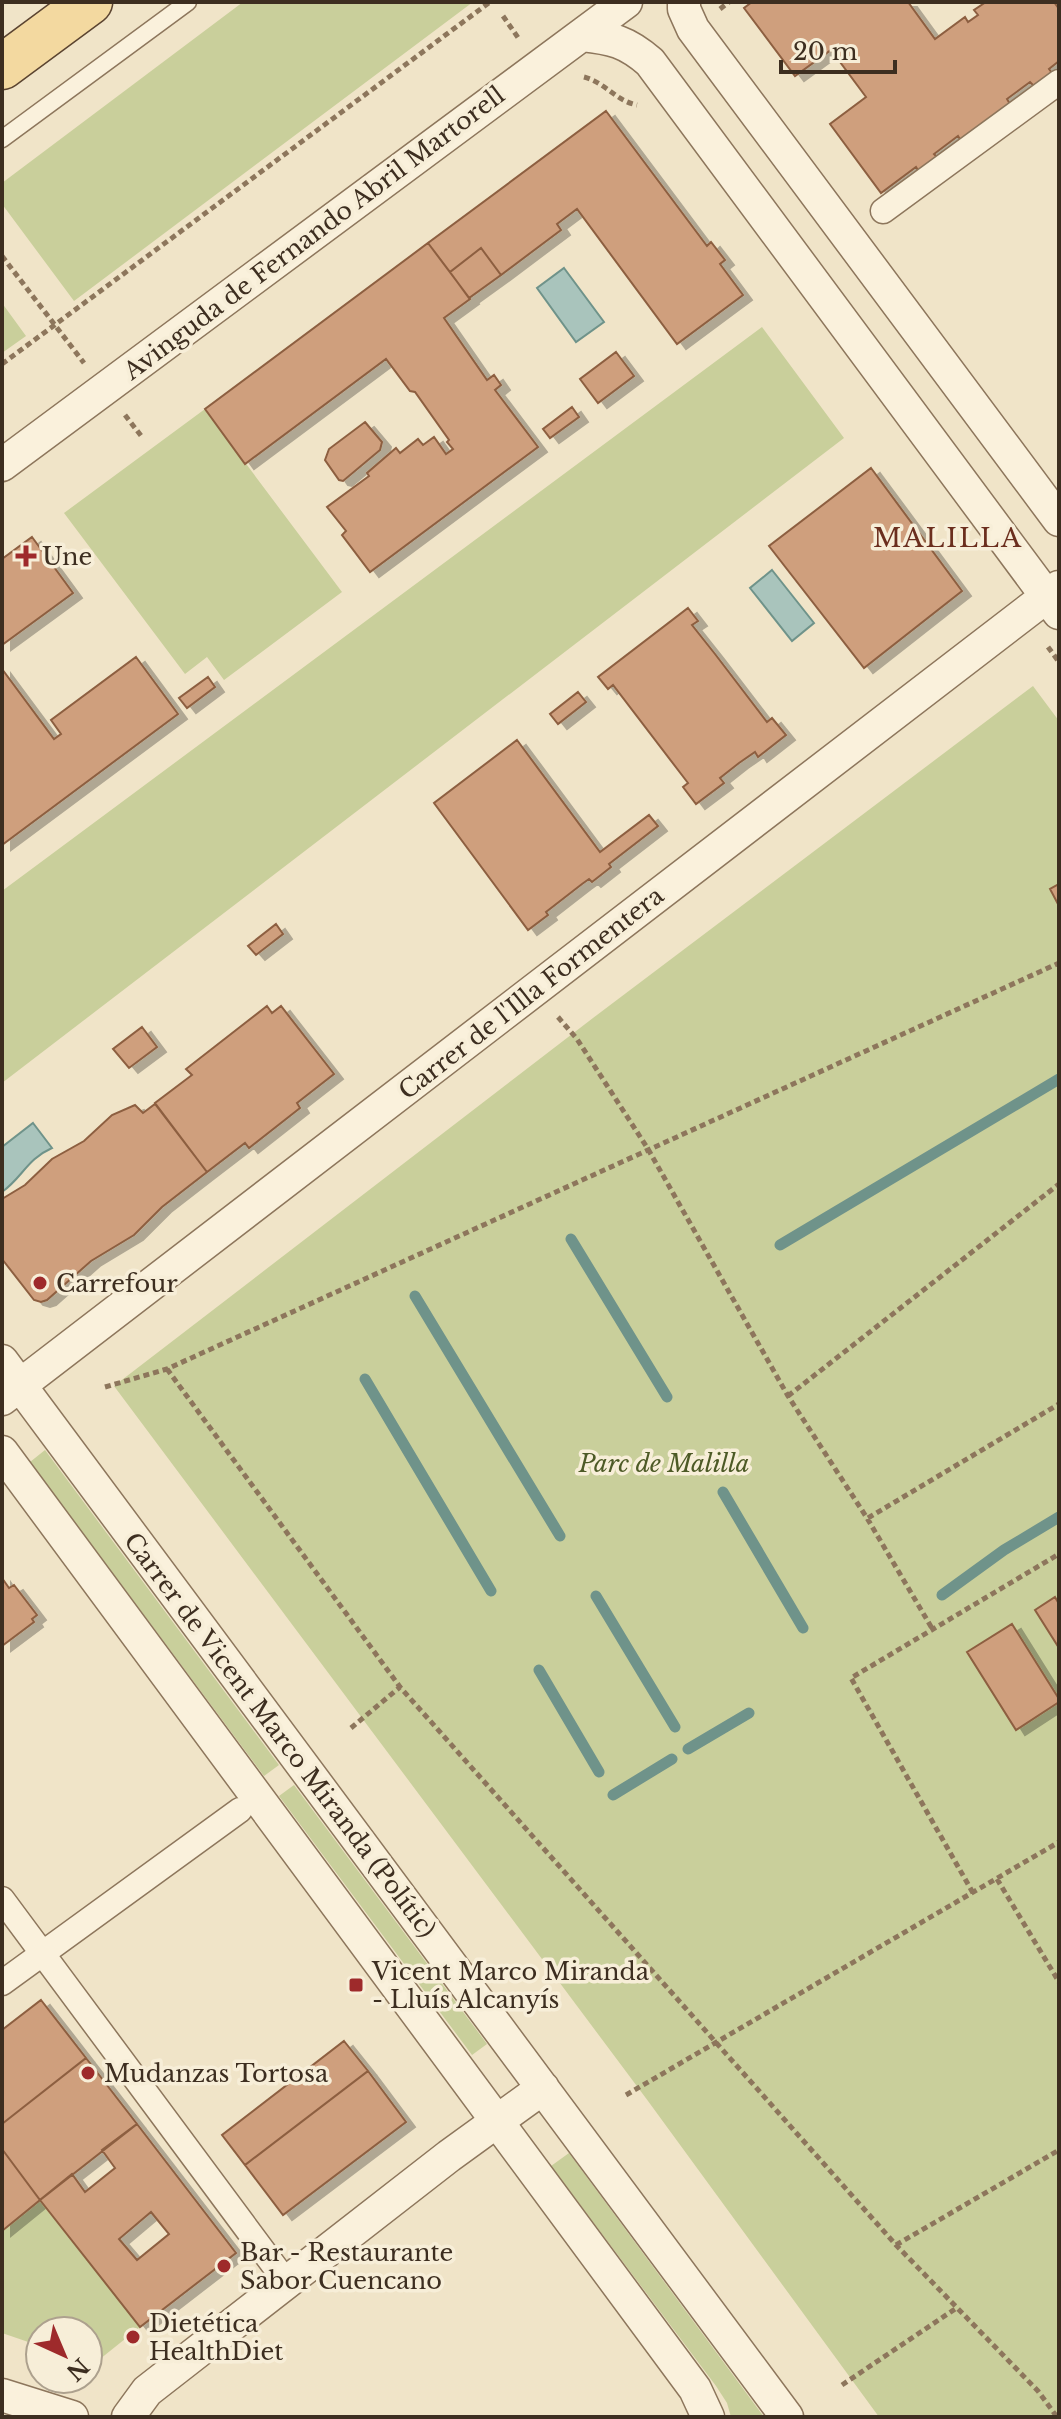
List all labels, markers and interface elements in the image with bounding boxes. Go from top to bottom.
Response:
scale bar [781,24,895,74]
text: 20 m [793,37,858,66]
street label: Avinguda de Fernando Abril Martorell [117,80,510,386]
district label: MALILLA [873,522,1023,554]
place label: Une [42,542,92,571]
marker: Une [17,547,35,565]
street label: Carrer de l'Illa Formentera [393,880,670,1105]
place label: Carrefour [56,1269,178,1298]
marker: Carrefour [31,1274,49,1292]
park label: Parc de Malilla [578,1449,749,1478]
street label: Carrer de Vicent Marco Miranda (Polític) [118,1527,442,1943]
place label: Vicent Marco Miranda - Lluís Alcanyís [371,1957,650,2014]
marker: Vicent Marco Miranda - Lluís Alcanyís [347,1976,365,1994]
place label: Mudanzas Tortosa [104,2059,329,2088]
marker: Mudanzas Tortosa [79,2064,97,2082]
place label: Bar - Restaurante Sabor Cuencano [240,2238,453,2295]
marker: Bar - Restaurante Sabor Cuencano [215,2257,233,2275]
place label: Dietética HealthDiet [149,2309,283,2366]
north arrow [24,2315,104,2395]
marker: Dietética HealthDiet [124,2328,142,2346]
text: N [61,2352,94,2386]

